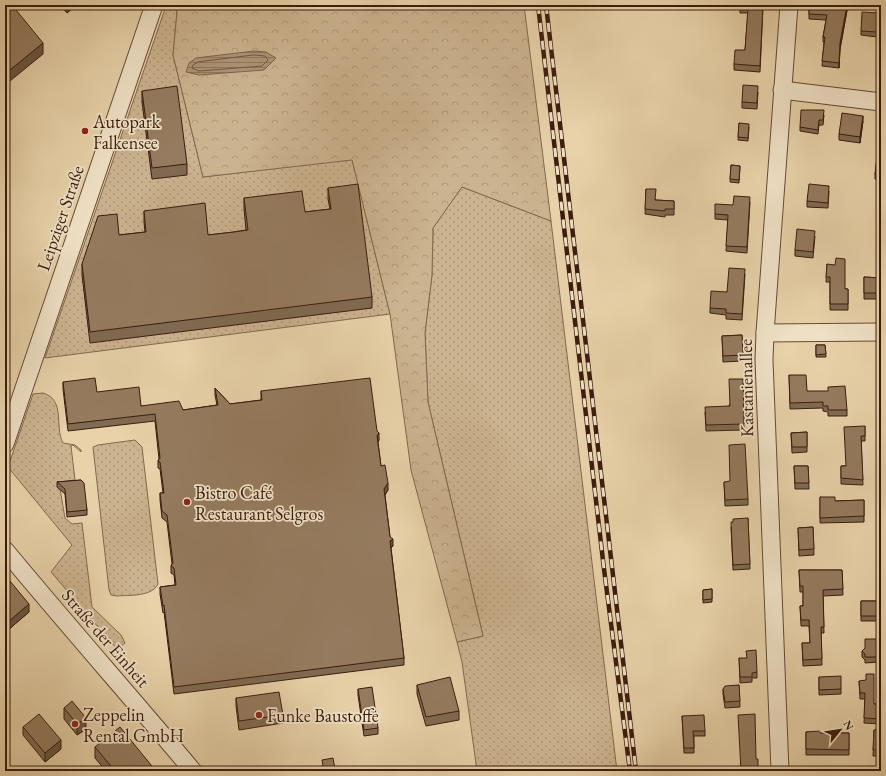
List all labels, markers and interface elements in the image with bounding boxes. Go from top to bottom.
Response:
place label: Autopark Falkensee [92,110,161,154]
marker: Autopark Falkensee [80,126,90,136]
street label: Leipziger Straße [31,162,89,274]
street label: Kastanienallee [734,339,758,437]
place label: Bistro Café Restaurant Selgros [195,481,323,525]
marker: Bistro Café Restaurant Selgros [182,497,192,507]
street label: Straße der Einheit [57,584,155,692]
place label: Zeppelin Rental GmbH [83,703,184,747]
place label: Funke Baustoffe [267,704,379,727]
marker: Funke Baustoffe [254,710,264,720]
north arrow [820,710,860,750]
text: N [840,718,857,732]
marker: Zeppelin Rental GmbH [70,719,80,729]

